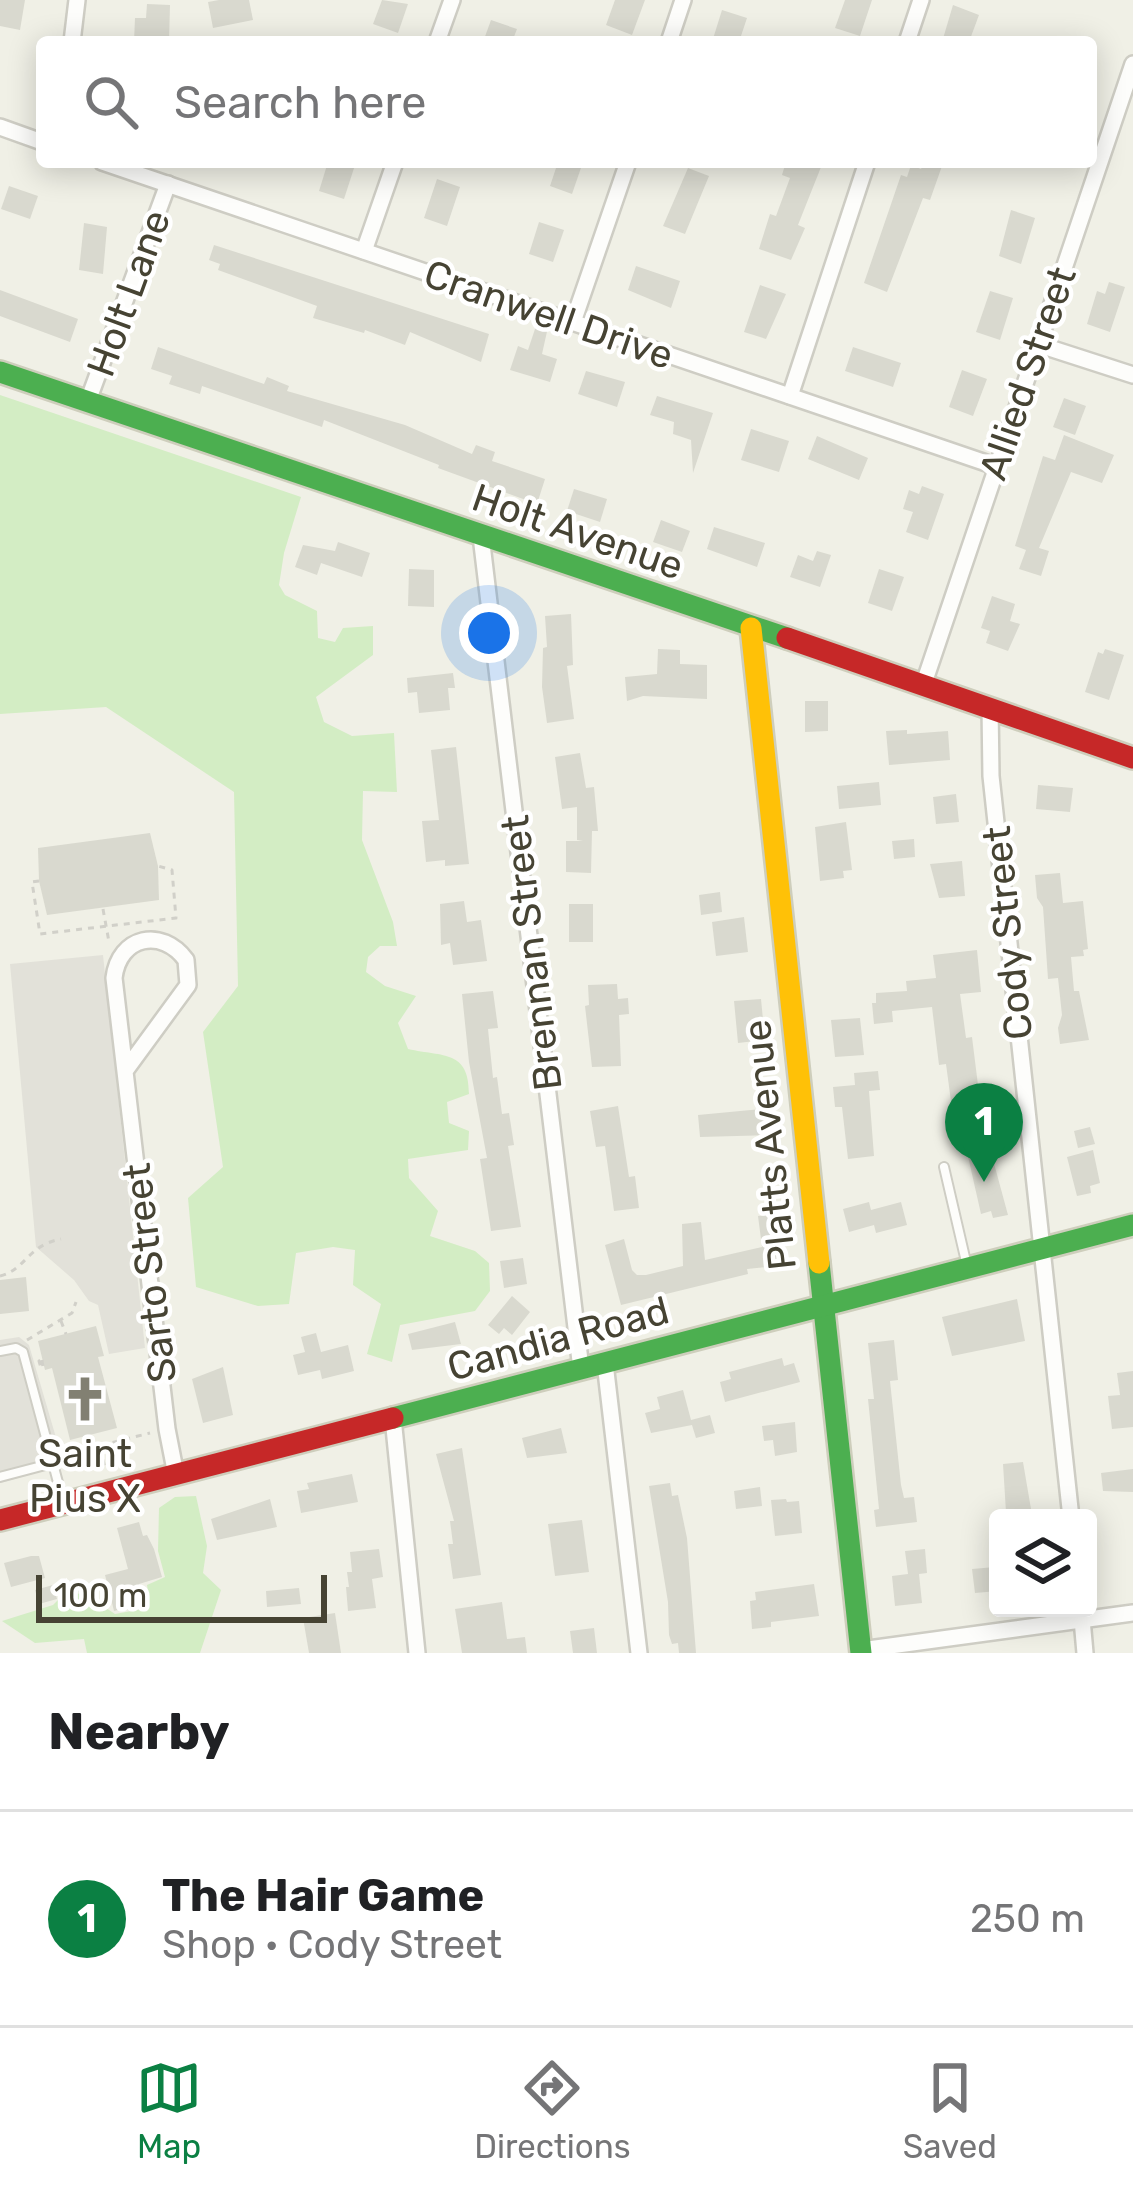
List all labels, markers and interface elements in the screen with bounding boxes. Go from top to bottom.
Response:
search box [36,36,1097,168]
icon: search [78,69,144,135]
text: Search here [174,76,426,129]
street label: Holt Lane [78,204,180,383]
street label: Cranwell Drive [418,251,679,379]
street label: Allied Street [970,261,1086,486]
street label: Holt Avenue [466,474,689,590]
your location [459,603,519,663]
street label: Brennan Street [492,813,572,1093]
street label: Cody Street [974,824,1042,1042]
street label: Platts Avenue [734,1017,806,1272]
pin: 1 [945,1083,1023,1182]
street label: Sarto Street [114,1161,186,1385]
street label: Candia Road [443,1287,674,1391]
church icon: Saint Pius X [60,1374,110,1424]
place label: Saint Pius X [29,1431,141,1522]
map controls [989,1509,1097,1617]
button: layers [989,1509,1097,1617]
scale bar [36,1569,327,1622]
text: 100 m [54,1576,147,1615]
text: Nearby [48,1701,230,1762]
text: The Hair Game [162,1869,484,1922]
text: 1 [77,1896,97,1942]
text: 250 m [970,1896,1085,1942]
text: Shop · Cody Street [162,1922,502,1968]
tab: Map [136,2055,202,2166]
tab: Directions [474,2055,631,2166]
tab: Saved [903,2055,997,2166]

